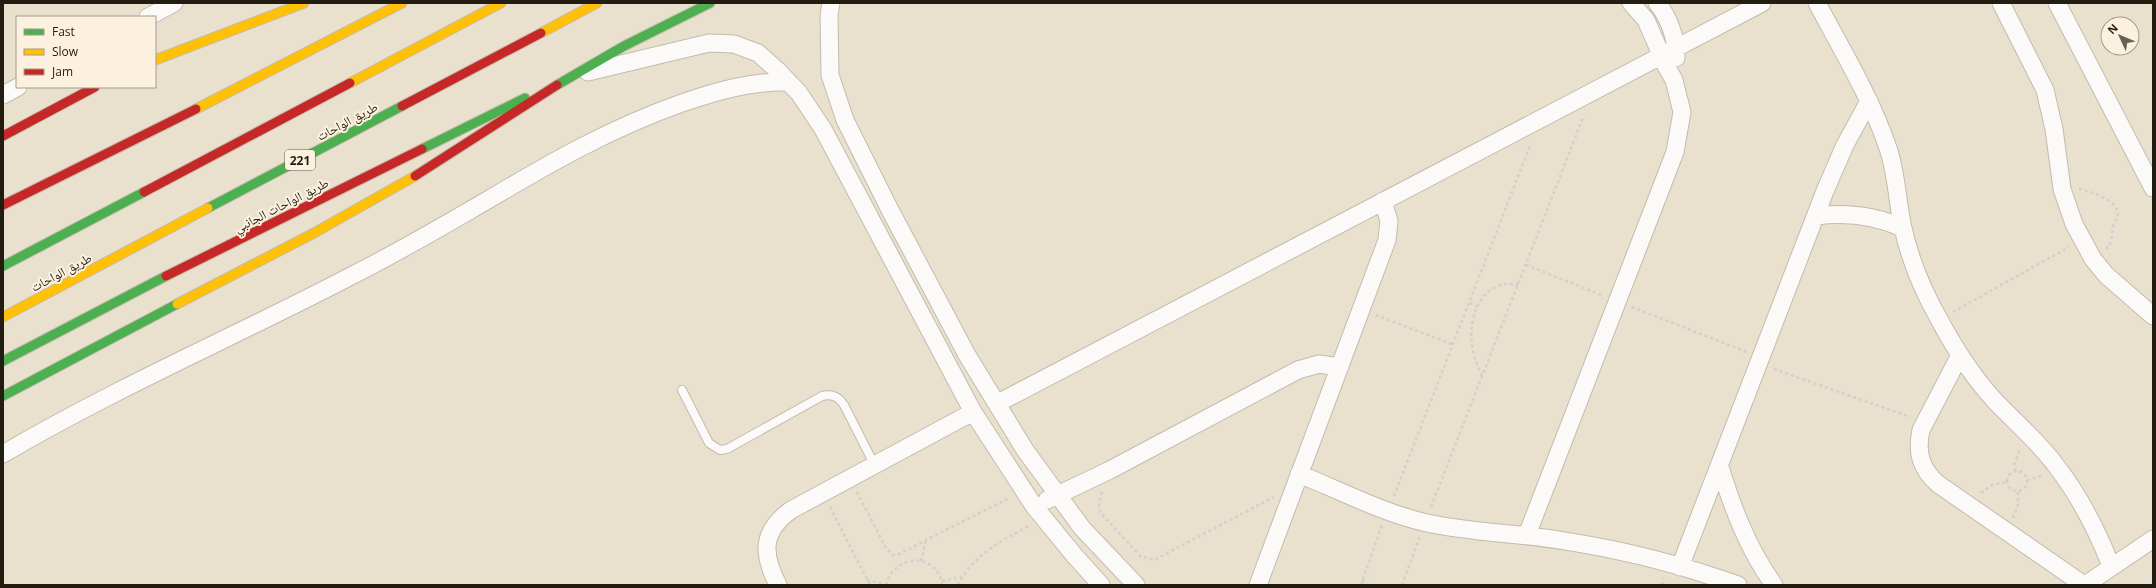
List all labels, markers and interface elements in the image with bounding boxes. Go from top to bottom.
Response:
legend [16,16,156,88]
north arrow [2100,16,2140,56]
text: N [2104,20,2121,37]
text: Fast [52,23,75,40]
text: Slow [52,43,79,60]
text: Jam [51,63,73,80]
street label: طريق الواحات [313,97,381,145]
road number: 221 [285,150,315,170]
street label: طريق الواحات الجانبي [231,173,333,239]
street label: طريق الواحات [27,248,95,296]

